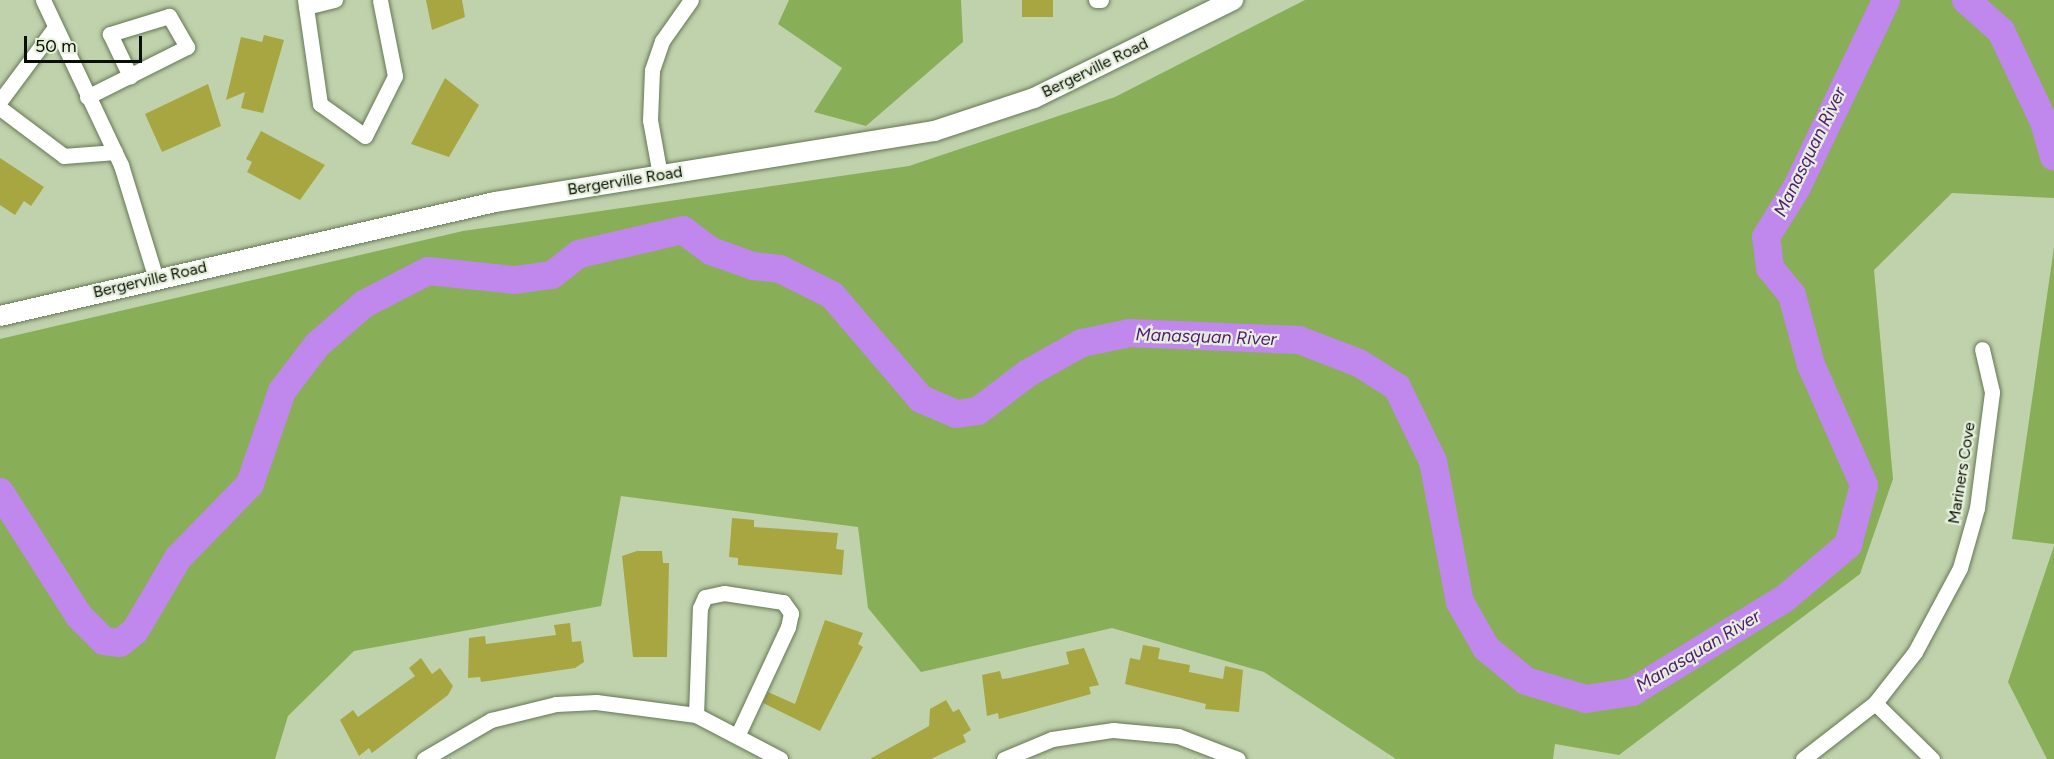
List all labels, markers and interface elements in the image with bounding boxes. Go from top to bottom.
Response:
scale bar [27,24,146,62]
street label: Bergerville Road [1039,34,1151,102]
text: 50 m [35,35,77,57]
water label: Manasquan River [1769,84,1851,220]
street label: Bergerville Road [566,162,684,200]
street label: Bergerville Road [91,258,209,302]
water label: Manasquan River [1135,324,1277,350]
street label: Mariners Cove [1944,421,1980,525]
water label: Manasquan River [1632,605,1764,697]

